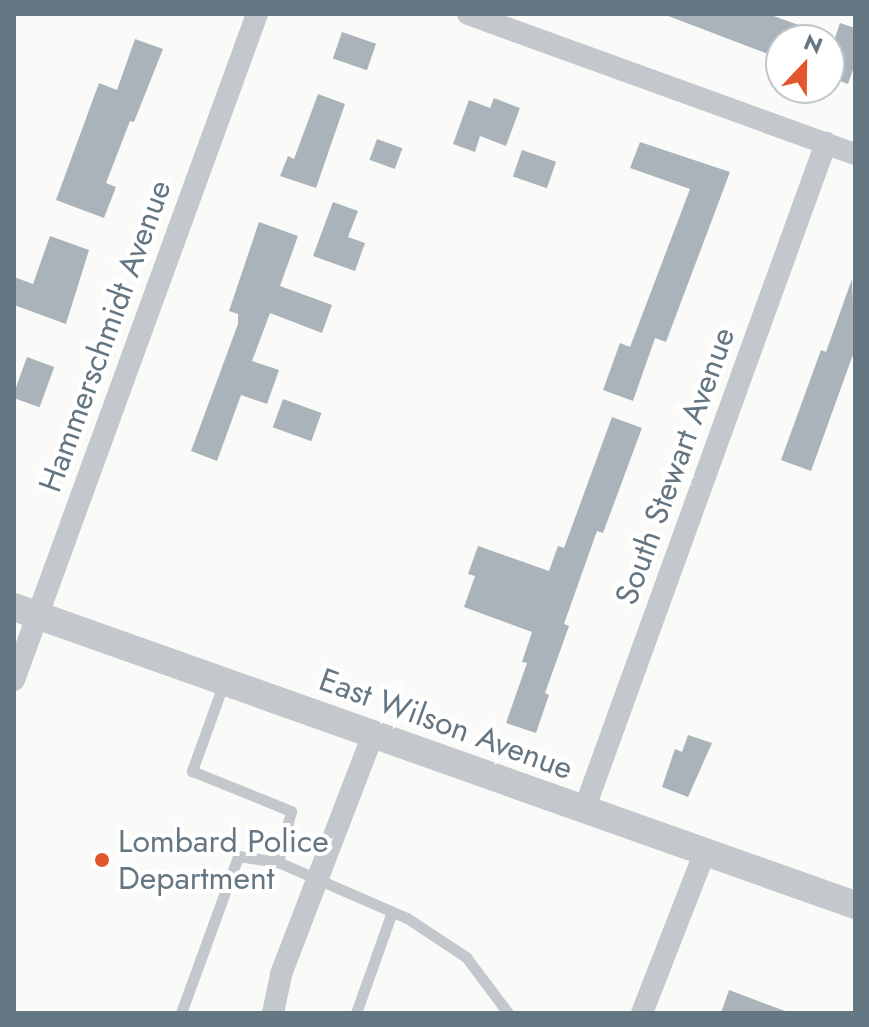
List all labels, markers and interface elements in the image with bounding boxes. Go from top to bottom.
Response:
north arrow [765,24,845,104]
text: N [799,25,827,62]
street label: Hammerschmidt Avenue [31,175,179,497]
street label: South Stewart Avenue [607,322,743,610]
street label: East Wilson Avenue [314,660,578,788]
place label: Lombard Police Department [118,823,329,898]
marker: Lombard Police Department [93,851,111,869]

